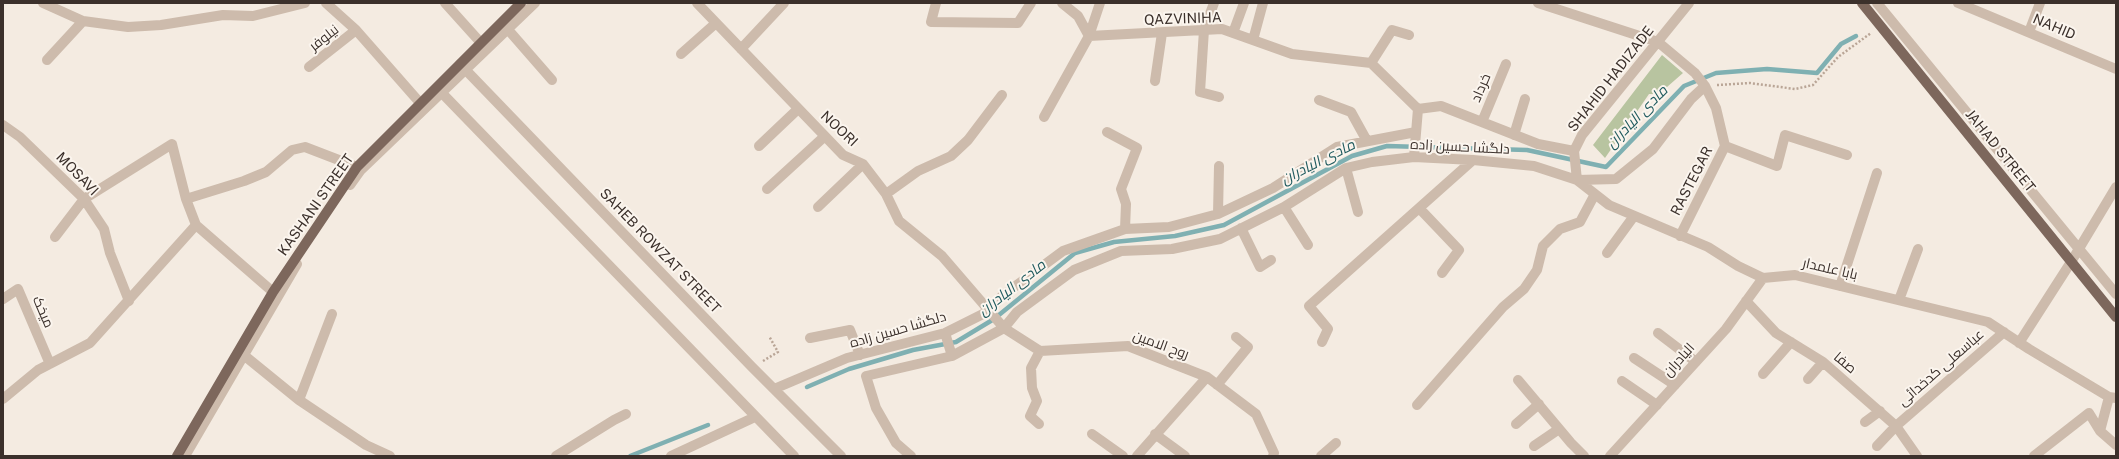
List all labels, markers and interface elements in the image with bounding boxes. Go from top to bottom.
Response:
street label: QAZVINIHA [1144,9,1222,29]
street label: NAHID [2030,10,2078,44]
street label: نیلوفر [306,21,342,55]
street label: SHAHID HADIZADE [1565,23,1657,135]
street label: خرداد [1468,71,1494,105]
water label: مادی الیادران [1603,82,1671,152]
street label: JAHAD STREET [1962,106,2038,196]
street label: NOORI [817,108,861,150]
water label: مادی الیادران [1278,136,1358,188]
street label: دلگشا حسین زاده [1410,136,1510,158]
street label: RASTEGAR [1667,144,1717,218]
street label: MOSAVI [52,149,102,199]
street label: KASHANI STREET [275,151,357,259]
street label: SAHEB ROWZAT STREET [596,185,724,317]
street label: بابا علمدار [1801,255,1859,283]
water label: مادی الیادران [975,256,1049,320]
street label: میخک [29,294,57,330]
street label: دلگشا حسین زاده [848,308,948,352]
street label: عباسعلی کدخدائی [1895,326,1987,410]
street label: روح الامین [1131,327,1191,363]
street label: الیادران [1660,340,1698,380]
street label: صفا [1830,349,1860,377]

